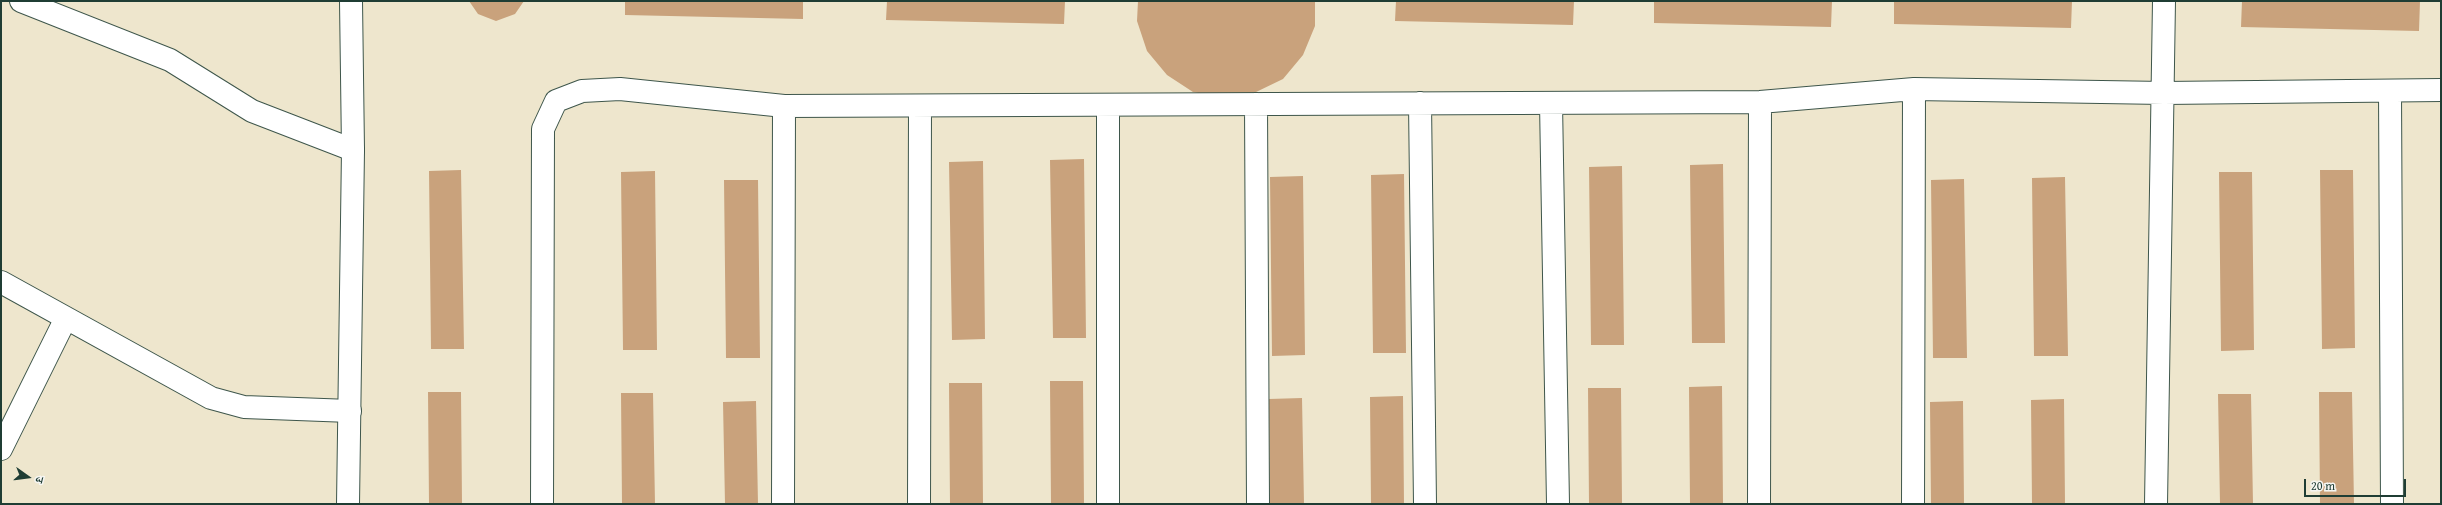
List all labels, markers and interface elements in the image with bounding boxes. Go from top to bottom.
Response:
north arrow [8,457,48,497]
scale bar [2306,471,2408,497]
text: उ [31,475,48,485]
text: 20 m [2311,477,2335,494]

